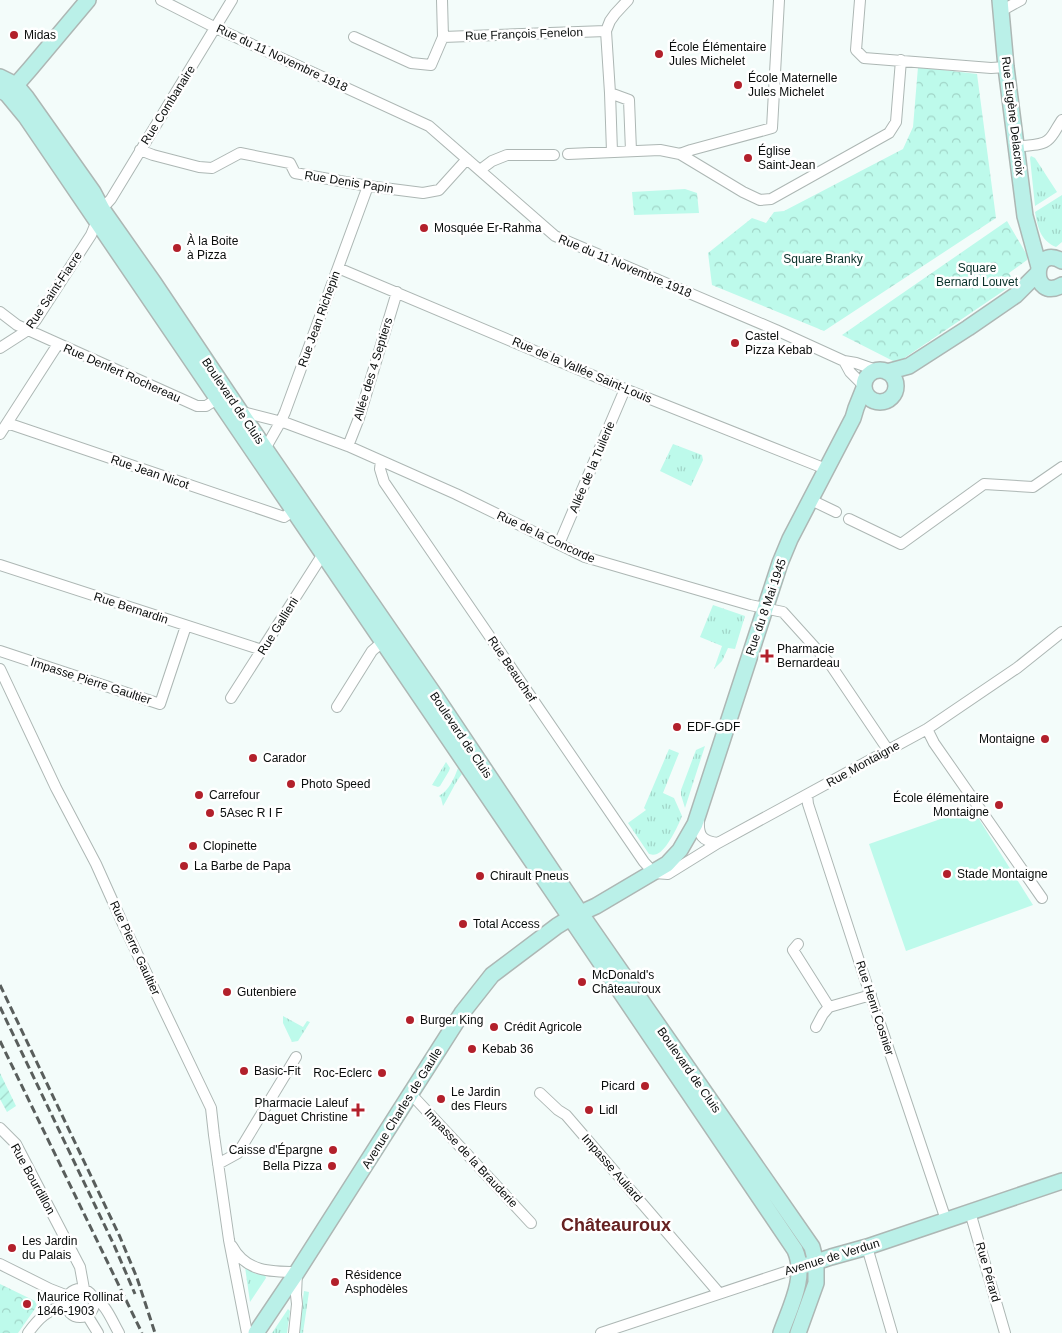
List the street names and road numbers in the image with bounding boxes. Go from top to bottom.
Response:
street label: Rue du 11 Novembre 1918 [214,21,350,95]
street label: Rue François Fenelon [465,25,583,43]
street label: Rue Eugène Delacroix [999,56,1027,176]
street label: Rue Combanaire [138,63,198,147]
street label: Rue Denis Papin [303,168,395,196]
street label: Rue du 11 Novembre 1918 [556,232,694,301]
street label: Rue Saint-Fiacre [23,248,85,331]
street label: Rue Jean Richepin [295,269,343,369]
street label: Allée des 4 Septiers [351,316,395,422]
street label: Rue de la Vallée Saint-Louis [510,334,654,406]
street label: Rue Denfert Rochereau [61,341,183,405]
street label: Boulevard de Cluis [199,355,267,447]
street label: Allée de la Tuilerie [566,419,618,515]
street label: Rue Jean Nicot [109,452,192,492]
street label: Rue de la Concorde [495,508,598,566]
street label: Rue du 8 Mai 1945 [743,556,789,657]
street label: Rue Bernardin [92,589,170,627]
street label: Rue Gallieni [255,595,301,657]
street label: Rue Beauchef [485,634,539,705]
street label: Impasse Pierre Gaultier [29,655,153,707]
street label: Boulevard de Cluis [427,689,495,781]
street label: Rue Montaigne [824,738,902,790]
street label: Rue Pierre Gaultier [107,898,163,998]
street label: Rue Henri Cosnier [853,959,897,1057]
street label: Boulevard de Cluis [654,1025,724,1115]
street label: Avenue Charles de Gaulle [359,1045,445,1171]
street label: Impasse de la Brauderie [422,1106,521,1211]
street label: Impasse Auliard [579,1131,645,1205]
street label: Rue Bourdillon [8,1141,58,1217]
street label: Avenue de Verdun [783,1236,881,1278]
street label: Rue Pérard [973,1241,1003,1303]

